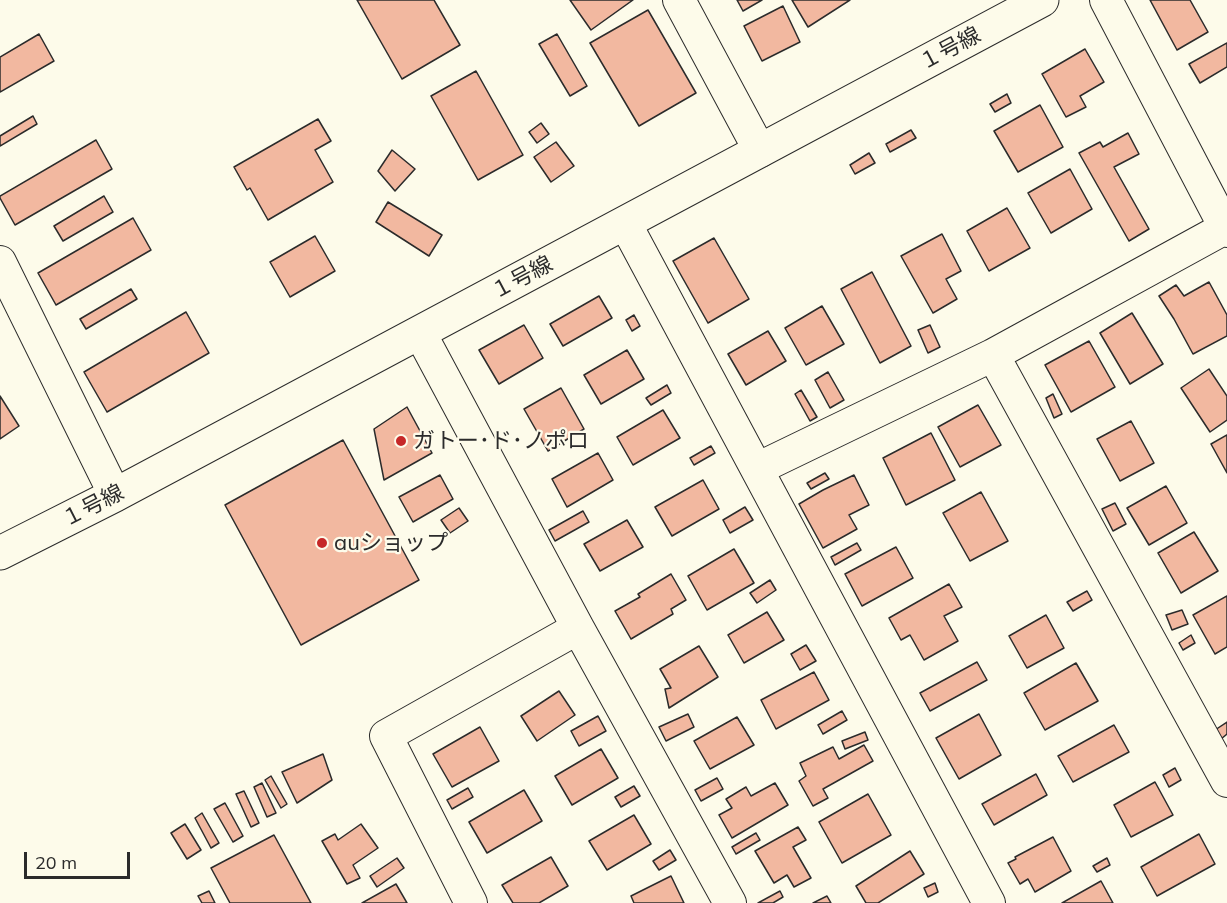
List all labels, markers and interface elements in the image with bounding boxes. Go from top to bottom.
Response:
street label: １号線 [915,22,985,76]
street label: １号線 [487,251,557,305]
place label: ガトー･ド･ノポロ [413,428,589,454]
marker: ガトー･ド･ノポロ [394,434,408,448]
street label: １号線 [58,479,128,533]
place label: auショップ [334,530,448,556]
marker: auショップ [315,536,329,550]
scale bar [27,840,134,878]
text: 20 m [35,851,77,874]

